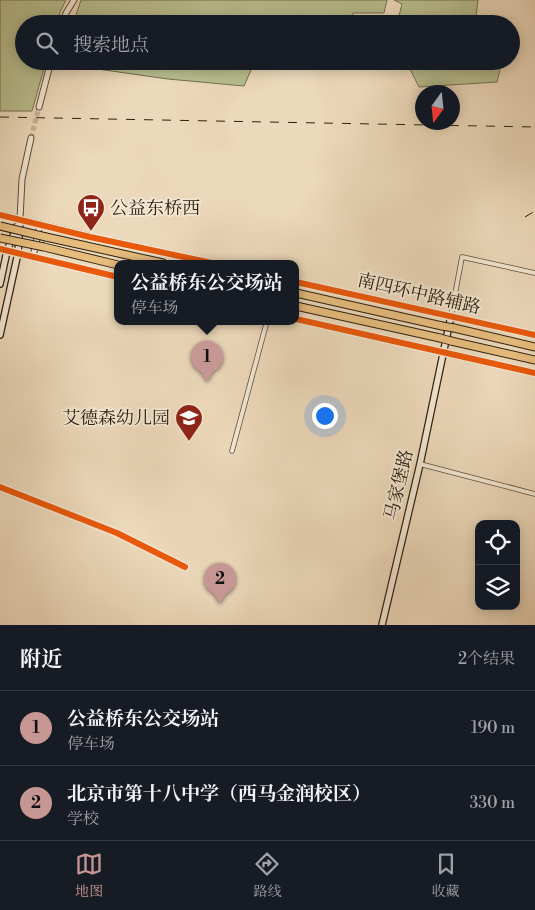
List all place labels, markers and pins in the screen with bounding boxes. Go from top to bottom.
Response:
bus stop icon: 公益东桥西 [76,193,106,232]
place label: 公益东桥西 [110,197,200,220]
pin: 1 [191,341,223,382]
school or university icon: 艾德森幼儿园 [174,403,204,442]
place label: 艾德森幼儿园 [62,407,170,430]
pin: 2 [204,563,236,604]

